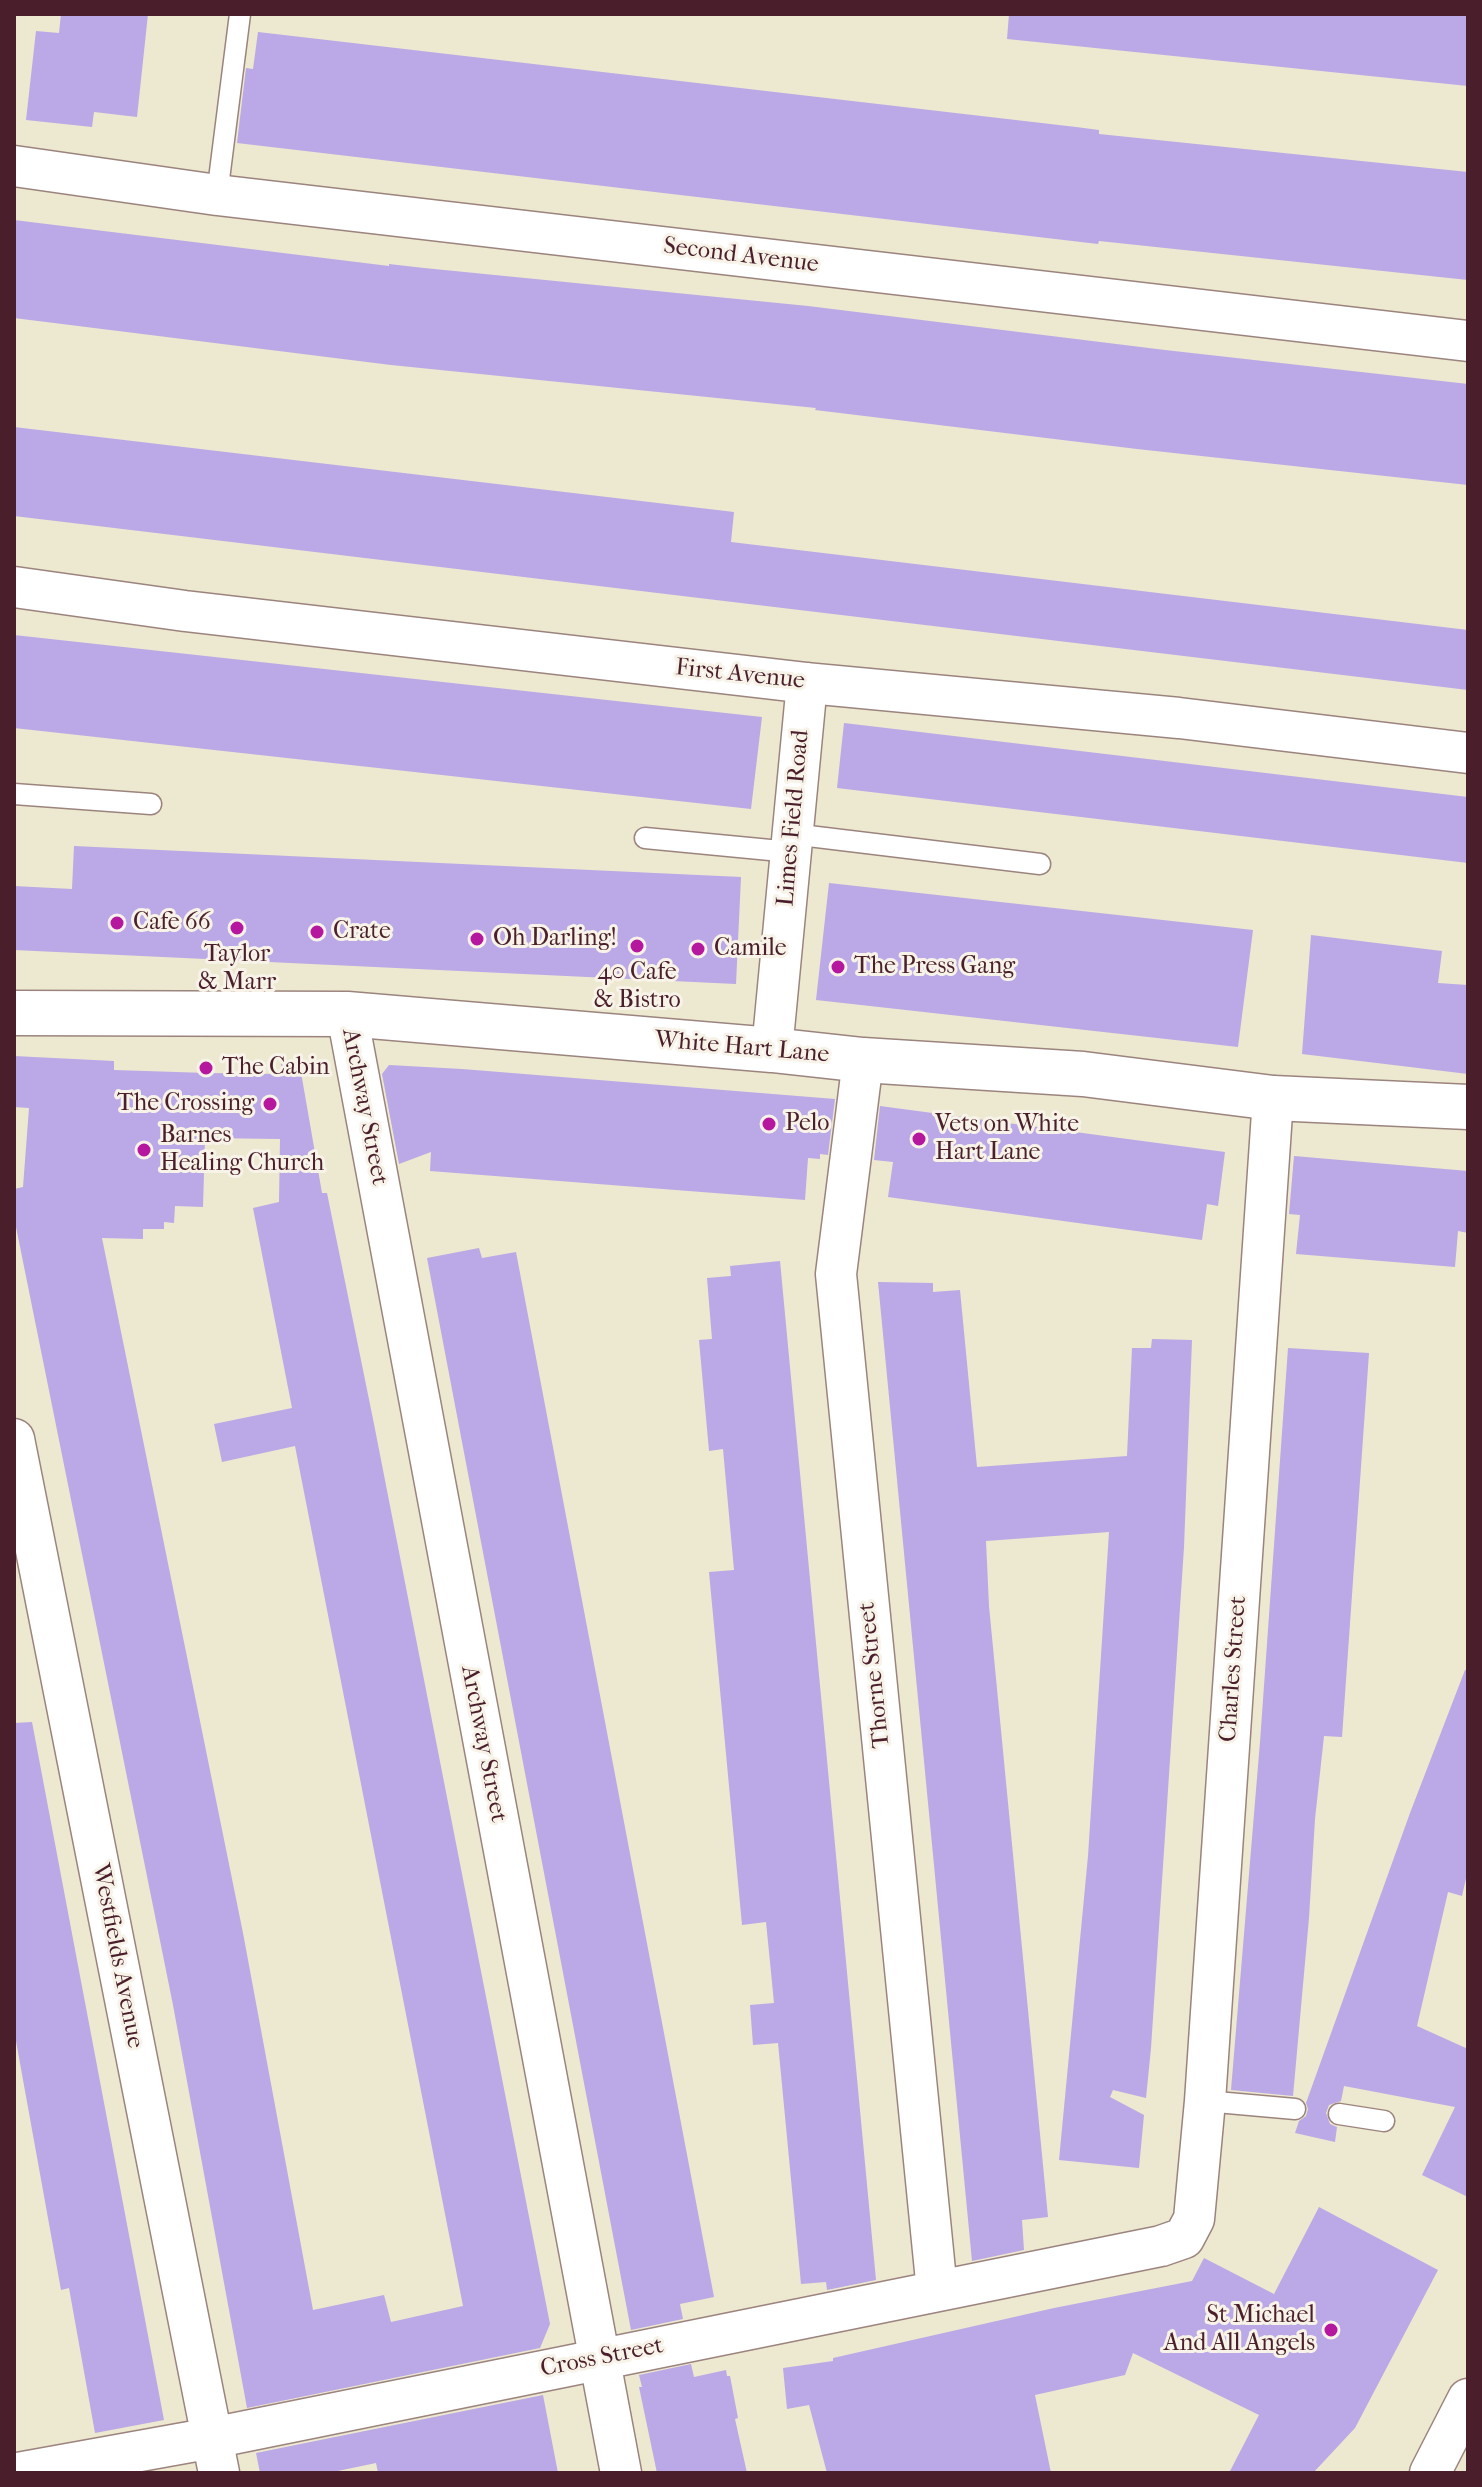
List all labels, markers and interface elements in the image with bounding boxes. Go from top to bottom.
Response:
street label: Second Avenue [662,232,820,280]
street label: First Avenue [674,654,806,696]
street label: Limes Field Road [772,729,816,907]
place label: Cafe 66 [133,909,211,937]
marker: Cafe 66 [108,914,126,932]
place label: Crate [333,918,391,946]
marker: Taylor & Marr [228,919,246,937]
marker: Crate [308,923,326,941]
place label: Oh Darling! [493,925,617,953]
marker: Oh Darling! [468,930,486,948]
place label: Camile [714,935,787,963]
marker: 40 Cafe & Bistro [628,937,646,955]
marker: Camile [689,940,707,958]
place label: Taylor & Marr [198,941,276,997]
place label: The Press Gang [854,953,1015,981]
marker: The Press Gang [829,958,847,976]
place label: 40 Cafe & Bistro [593,959,681,1015]
street label: Archway Street [335,1026,393,1188]
street label: White Hart Lane [654,1026,830,1070]
place label: The Cabin [222,1054,330,1082]
marker: The Cabin [197,1059,215,1077]
place label: The Crossing [117,1090,254,1118]
marker: The Crossing [261,1095,279,1113]
place label: Pelo [785,1110,829,1138]
place label: Vets on White Hart Lane [935,1111,1079,1167]
marker: Pelo [760,1115,778,1133]
place label: Barnes Healing Church [160,1122,324,1178]
marker: Vets on White Hart Lane [910,1130,928,1148]
marker: Barnes Healing Church [135,1141,153,1159]
street label: Charles Street [1215,1595,1253,1743]
street label: Thorne Street [853,1601,897,1749]
street label: Archway Street [454,1663,512,1825]
street label: Westfields Avenue [85,1861,149,2051]
place label: St Michael And All Angels [1164,2302,1315,2358]
marker: St Michael And All Angels [1322,2321,1340,2339]
street label: Cross Street [538,2332,666,2384]

